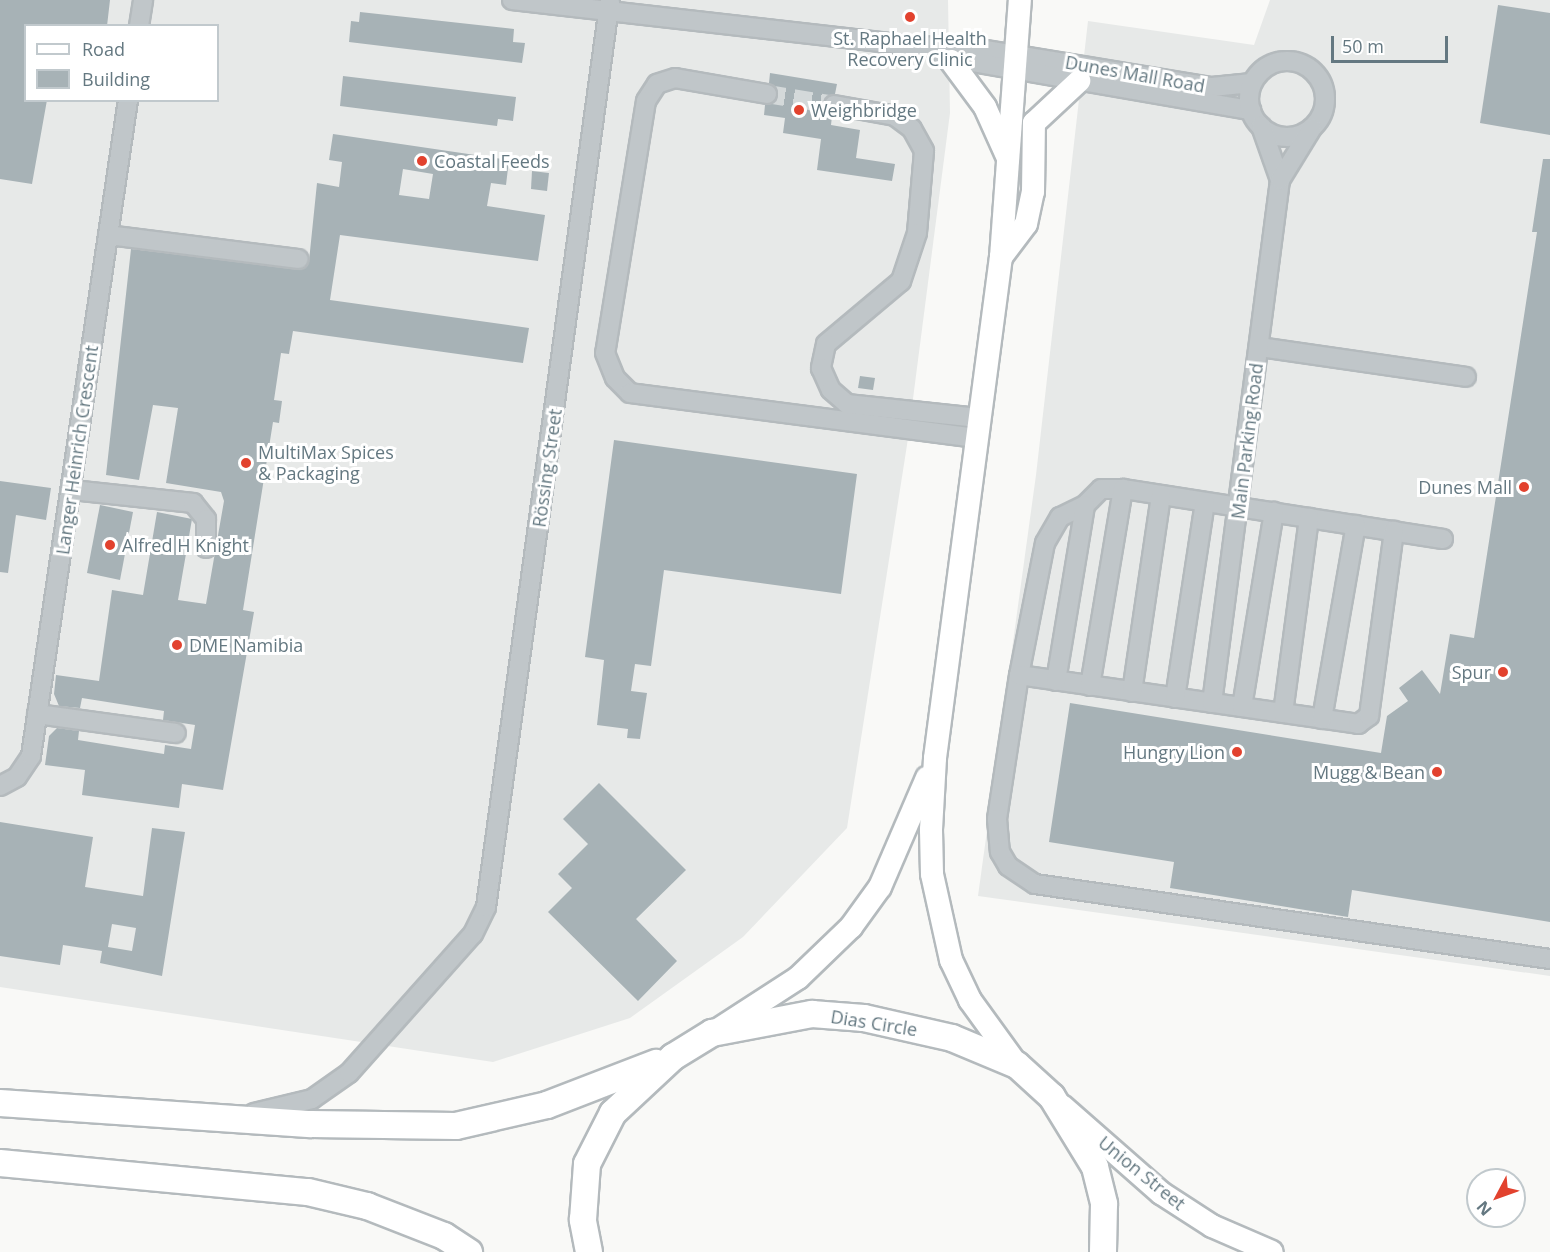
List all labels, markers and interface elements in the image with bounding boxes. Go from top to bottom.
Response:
marker: St. Raphael Health Recovery Clinic [901,8,919,26]
legend [24,24,219,102]
scale bar [1334,24,1451,62]
place label: St. Raphael Health Recovery Clinic [833,28,987,70]
text: 50 m [1342,34,1384,58]
text: Road [82,37,125,61]
street label: Dunes Mall Road [1063,51,1207,97]
text: Building [82,67,150,91]
place label: Weighbridge [811,99,917,121]
marker: Weighbridge [792,103,806,117]
place label: Coastal Feeds [434,150,549,172]
marker: Coastal Feeds [415,154,429,168]
street label: Langer Heinrich Crescent [52,344,102,556]
street label: Main Parking Road [1227,362,1267,520]
street label: Rössing Street [528,407,566,529]
place label: MultiMax Spices & Packaging [258,442,394,484]
marker: MultiMax Spices & Packaging [239,456,253,470]
place label: Dunes Mall [1418,476,1512,498]
marker: Dunes Mall [1517,480,1531,494]
place label: Alfred H Knight [122,534,249,556]
marker: Alfred H Knight [103,538,117,552]
place label: DME Namibia [189,634,303,656]
marker: DME Namibia [170,638,184,652]
place label: Spur [1452,661,1491,683]
marker: Spur [1496,665,1510,679]
place label: Hungry Lion [1123,741,1225,763]
marker: Hungry Lion [1230,745,1244,759]
place label: Mugg & Bean [1313,761,1425,783]
marker: Mugg & Bean [1430,765,1444,779]
street label: Dias Circle [829,1005,919,1041]
street label: Union Street [1094,1131,1190,1215]
north arrow [1466,1168,1526,1228]
text: N [1471,1196,1497,1221]

